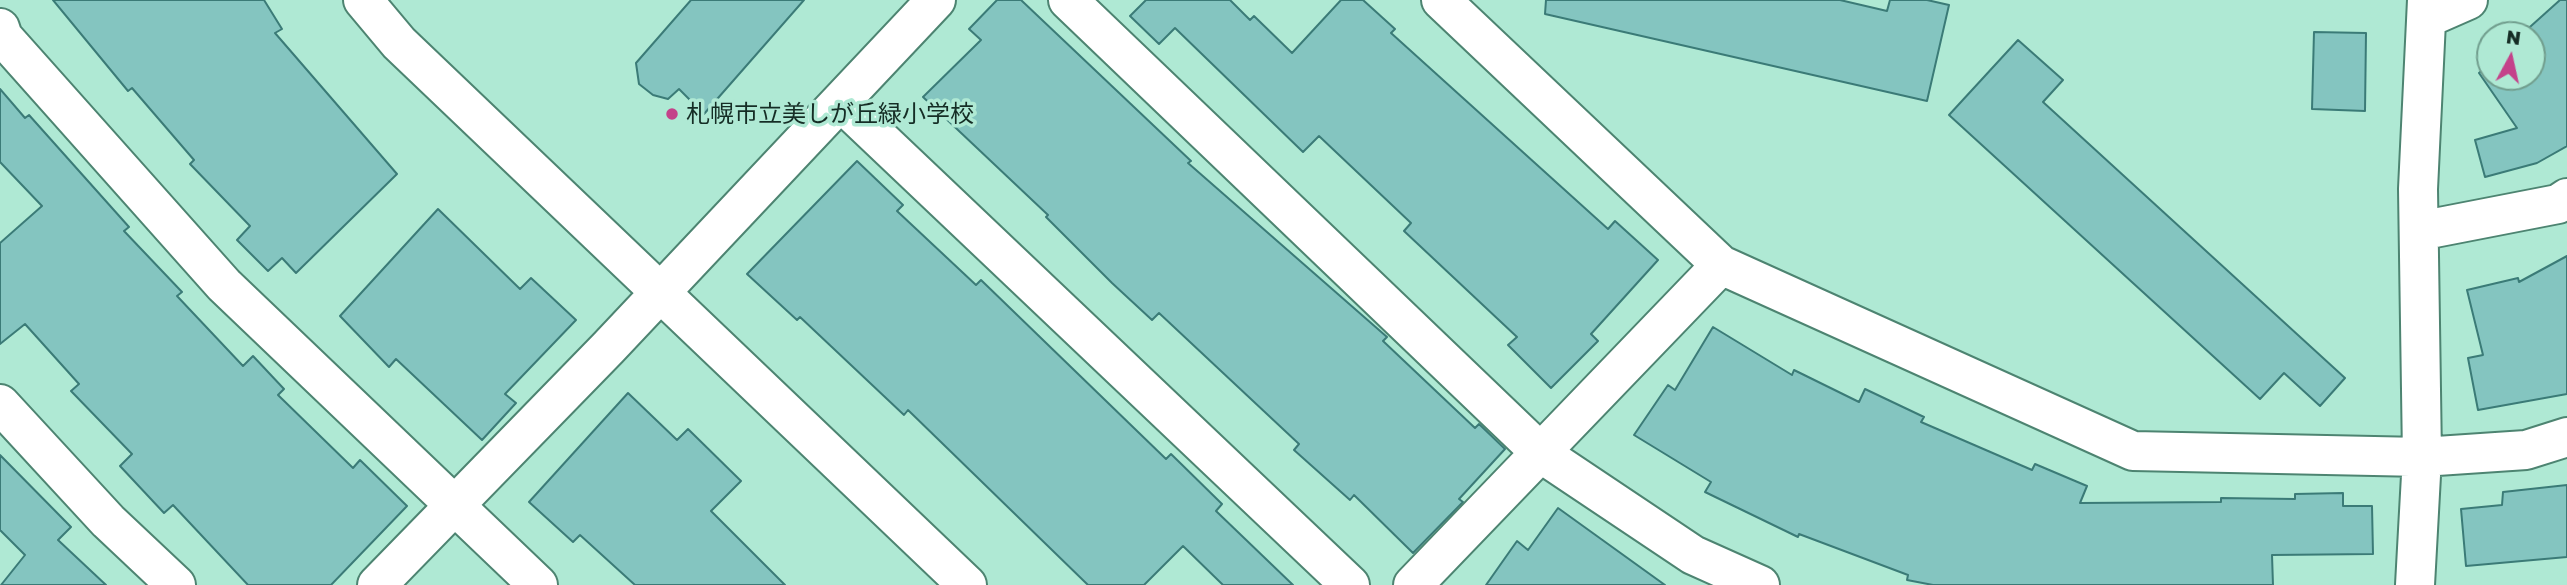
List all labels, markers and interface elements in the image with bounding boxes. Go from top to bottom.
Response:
north arrow [2476,21,2546,91]
text: N [2505,24,2522,49]
place label: 札幌市立美しが丘緑小学校 [686,100,974,128]
marker: 札幌市立美しが丘緑小学校 [664,106,680,122]

